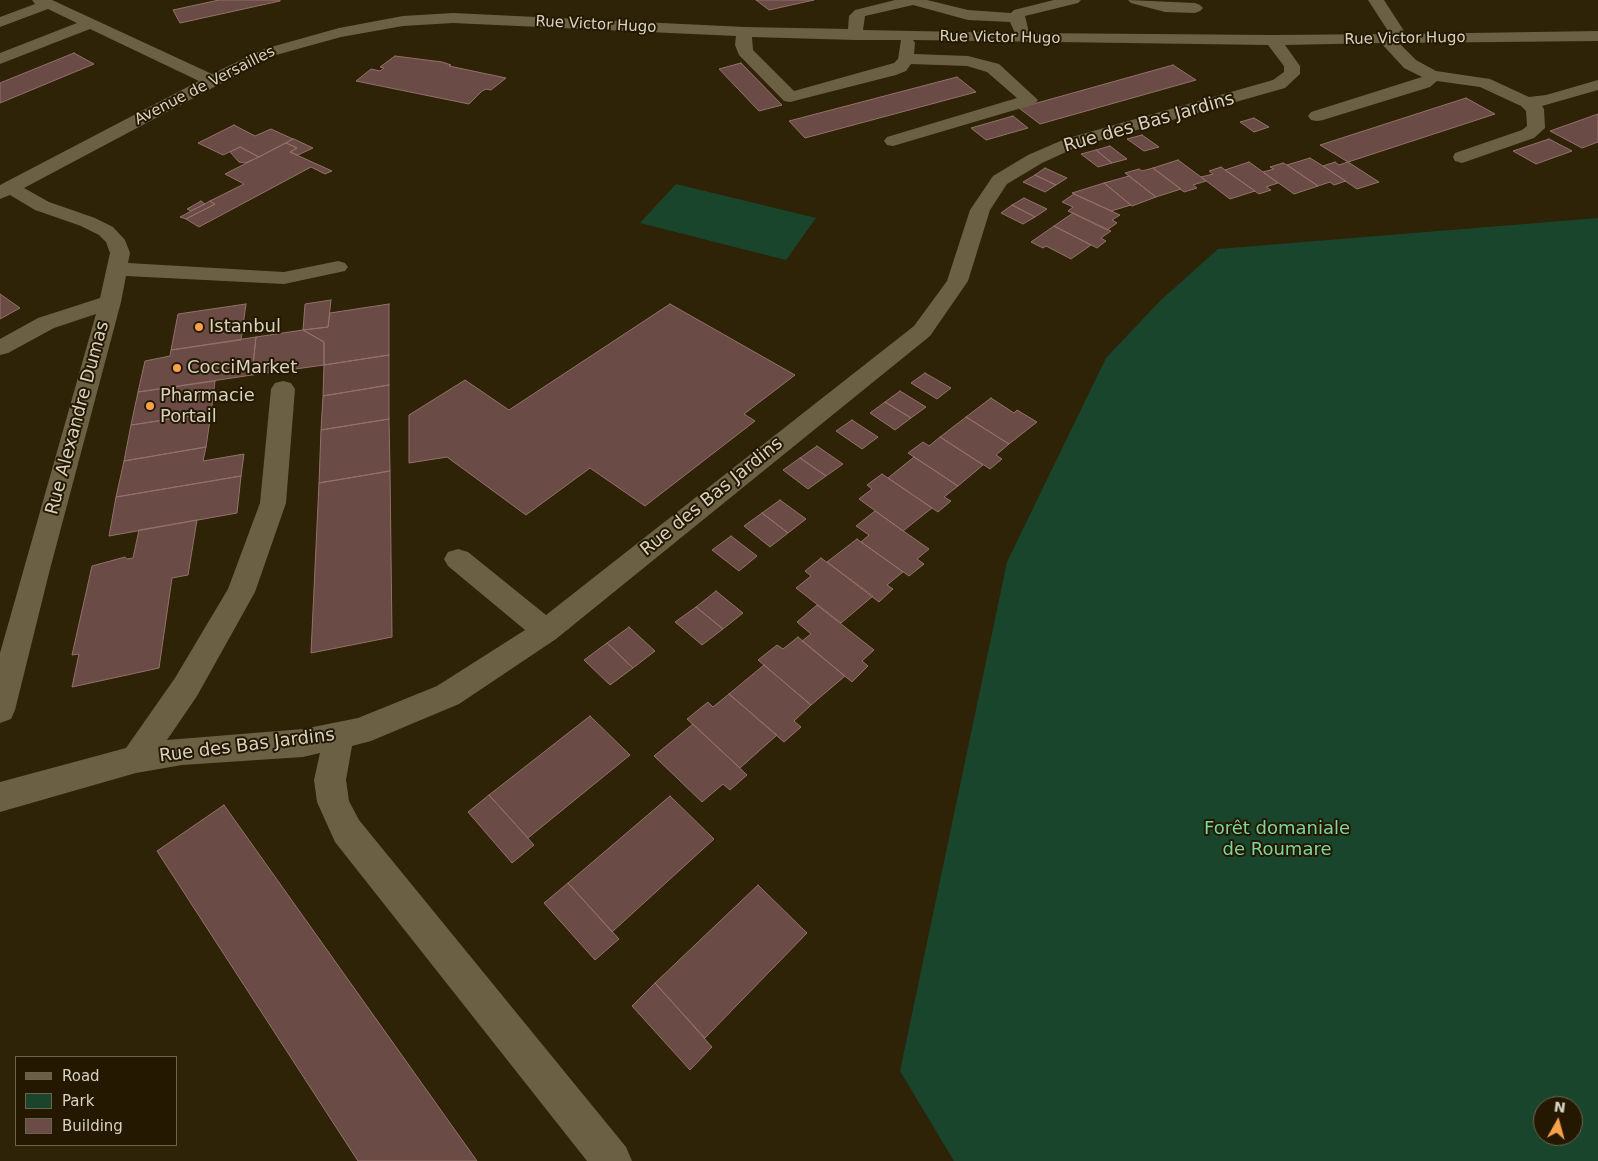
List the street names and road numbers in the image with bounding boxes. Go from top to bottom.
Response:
street label: Rue Victor Hugo [535,13,657,37]
street label: Rue Victor Hugo [939,28,1061,48]
street label: Rue Victor Hugo [1344,29,1466,49]
street label: Avenue de Versailles [132,43,278,129]
street label: Rue des Bas Jardins [1061,88,1237,158]
street label: Rue Alexandre Dumas [42,319,114,517]
street label: Rue des Bas Jardins [637,433,787,561]
street label: Rue des Bas Jardins [158,725,336,767]

